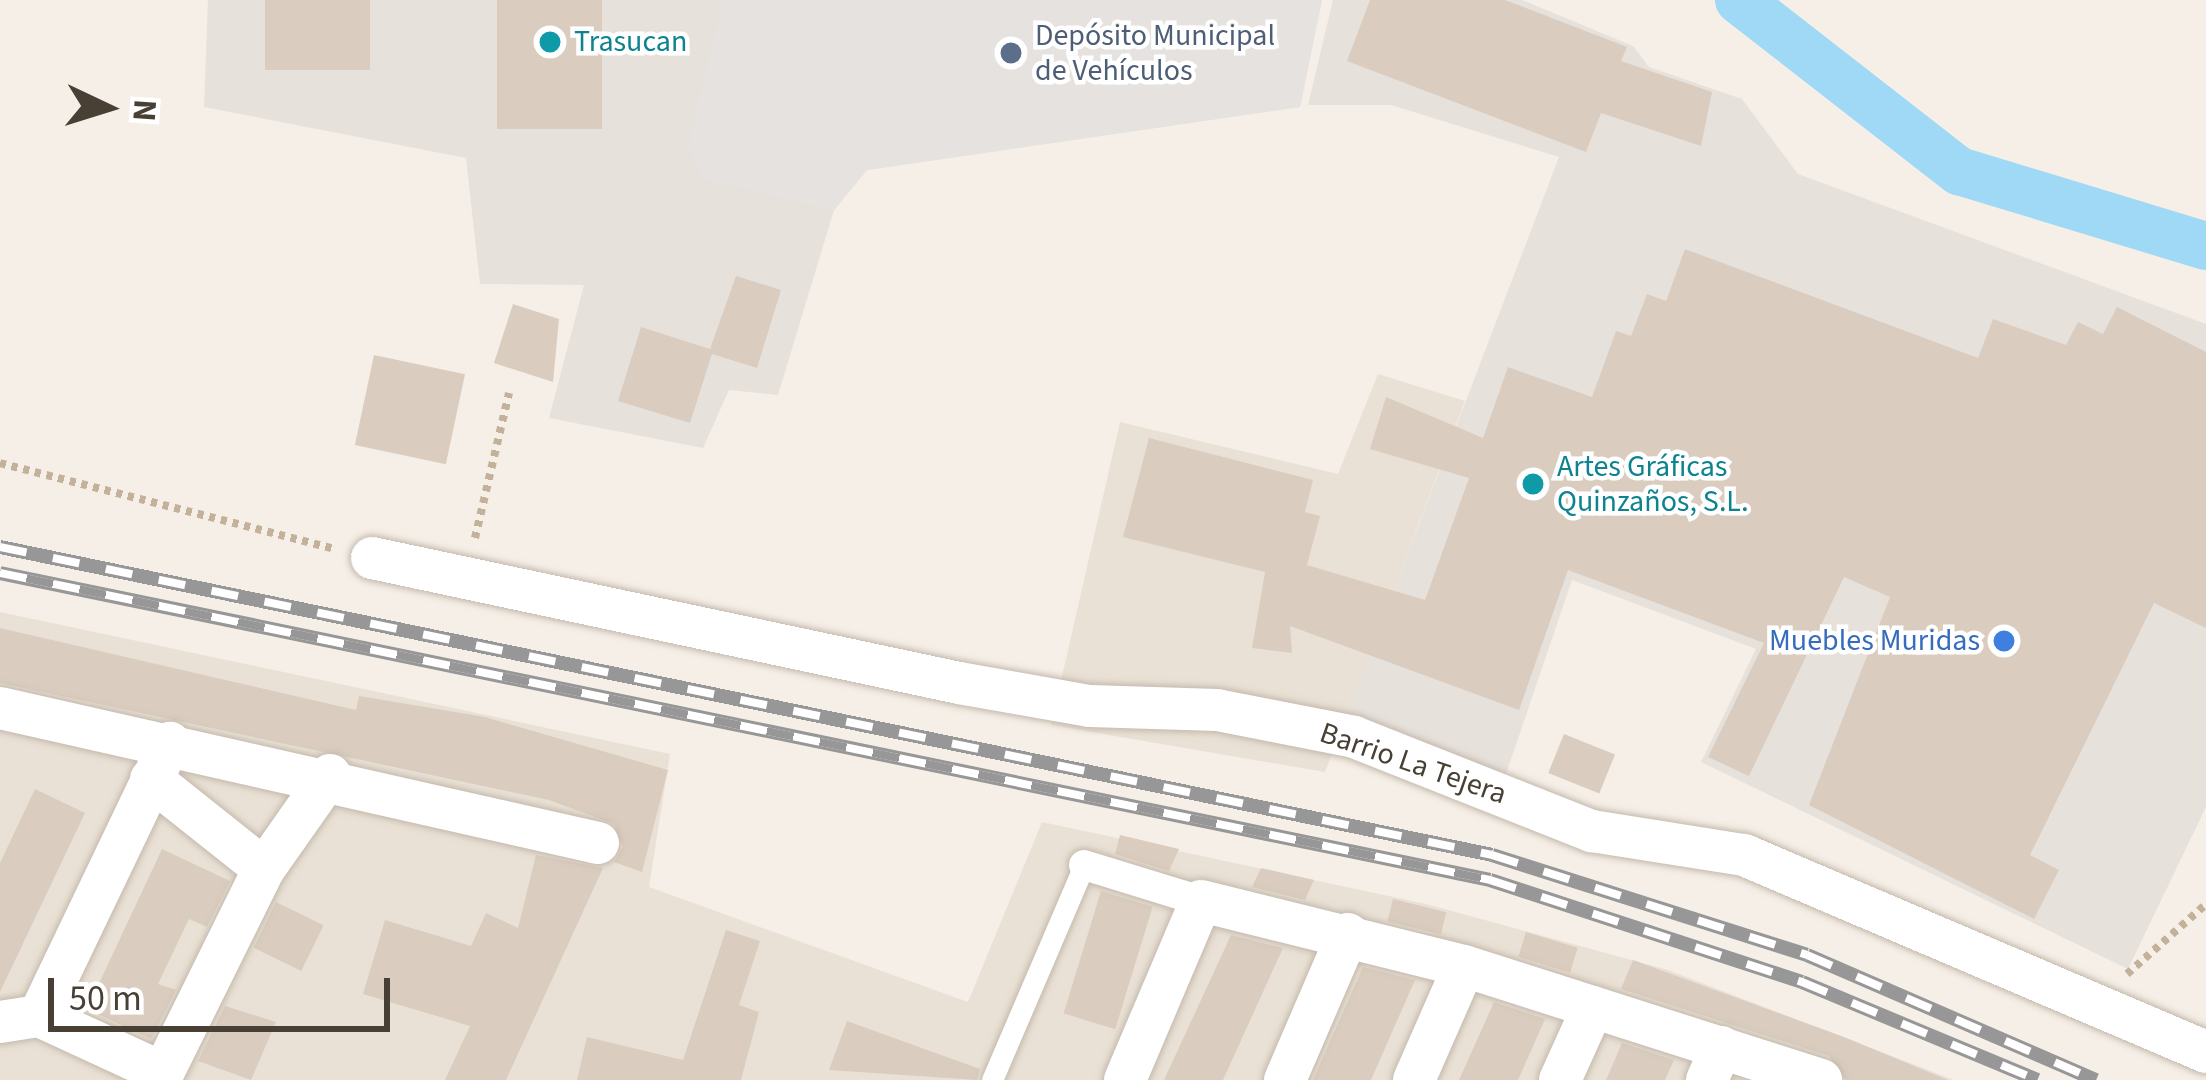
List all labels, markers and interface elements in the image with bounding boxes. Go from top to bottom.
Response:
place label: Depósito Municipal de Vehículos [1035,18,1275,88]
place label: Trasucan [574,24,687,60]
marker: Trasucan [537,29,563,55]
marker: Depósito Municipal de Vehículos [998,40,1024,66]
north arrow [48,48,168,168]
text: N [120,98,169,123]
place label: Artes Gráficas Quinzaños, S.L. [1557,449,1748,520]
marker: Artes Gráficas Quinzaños, S.L. [1520,471,1546,497]
place label: Muebles Muridas [1769,623,1980,659]
marker: Muebles Muridas [1991,628,2017,654]
street label: Barrio La Tejera [1315,715,1511,813]
scale bar [54,954,396,1028]
text: 50 m [69,973,142,1024]

